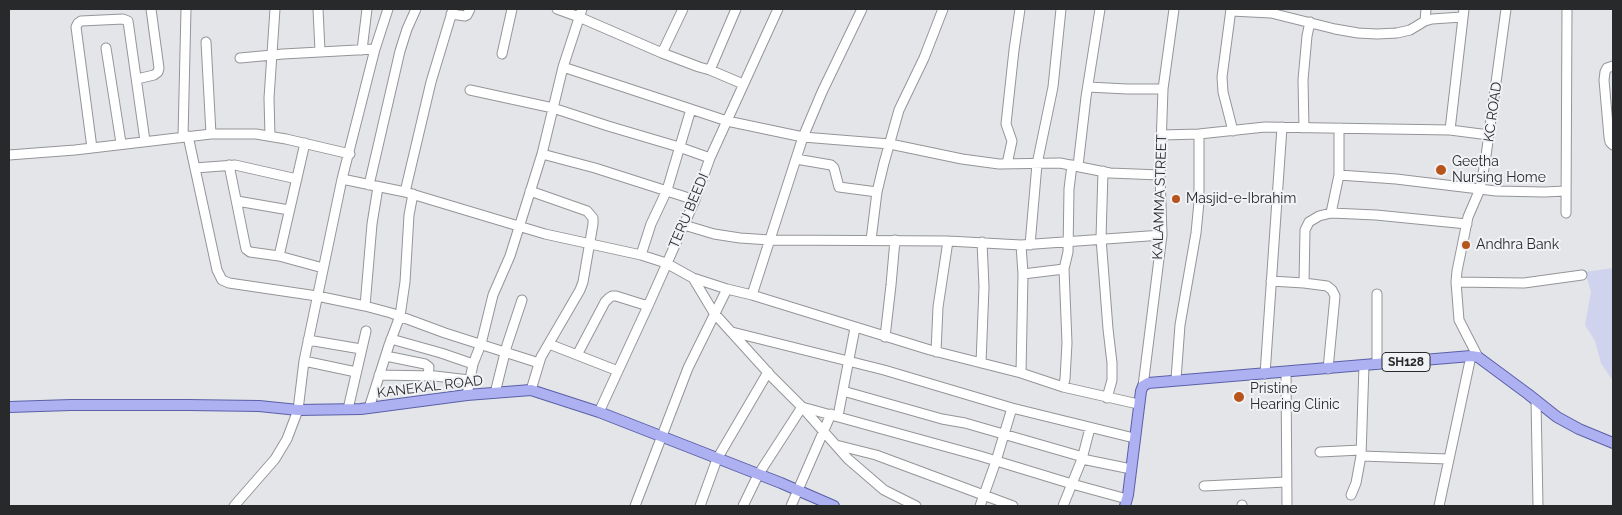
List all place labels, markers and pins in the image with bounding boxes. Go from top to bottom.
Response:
place label: Geetha Nursing Home [1452,154,1546,186]
marker: Geetha Nursing Home [1434,163,1448,177]
place label: Masjid-e-Ibrahim [1186,191,1296,207]
marker: Masjid-e-Ibrahim [1170,193,1182,205]
place label: Andhra Bank [1476,237,1559,253]
marker: Andhra Bank [1460,239,1472,251]
place label: Pristine Hearing Clinic [1250,381,1340,414]
marker: Pristine Hearing Clinic [1232,390,1246,404]

